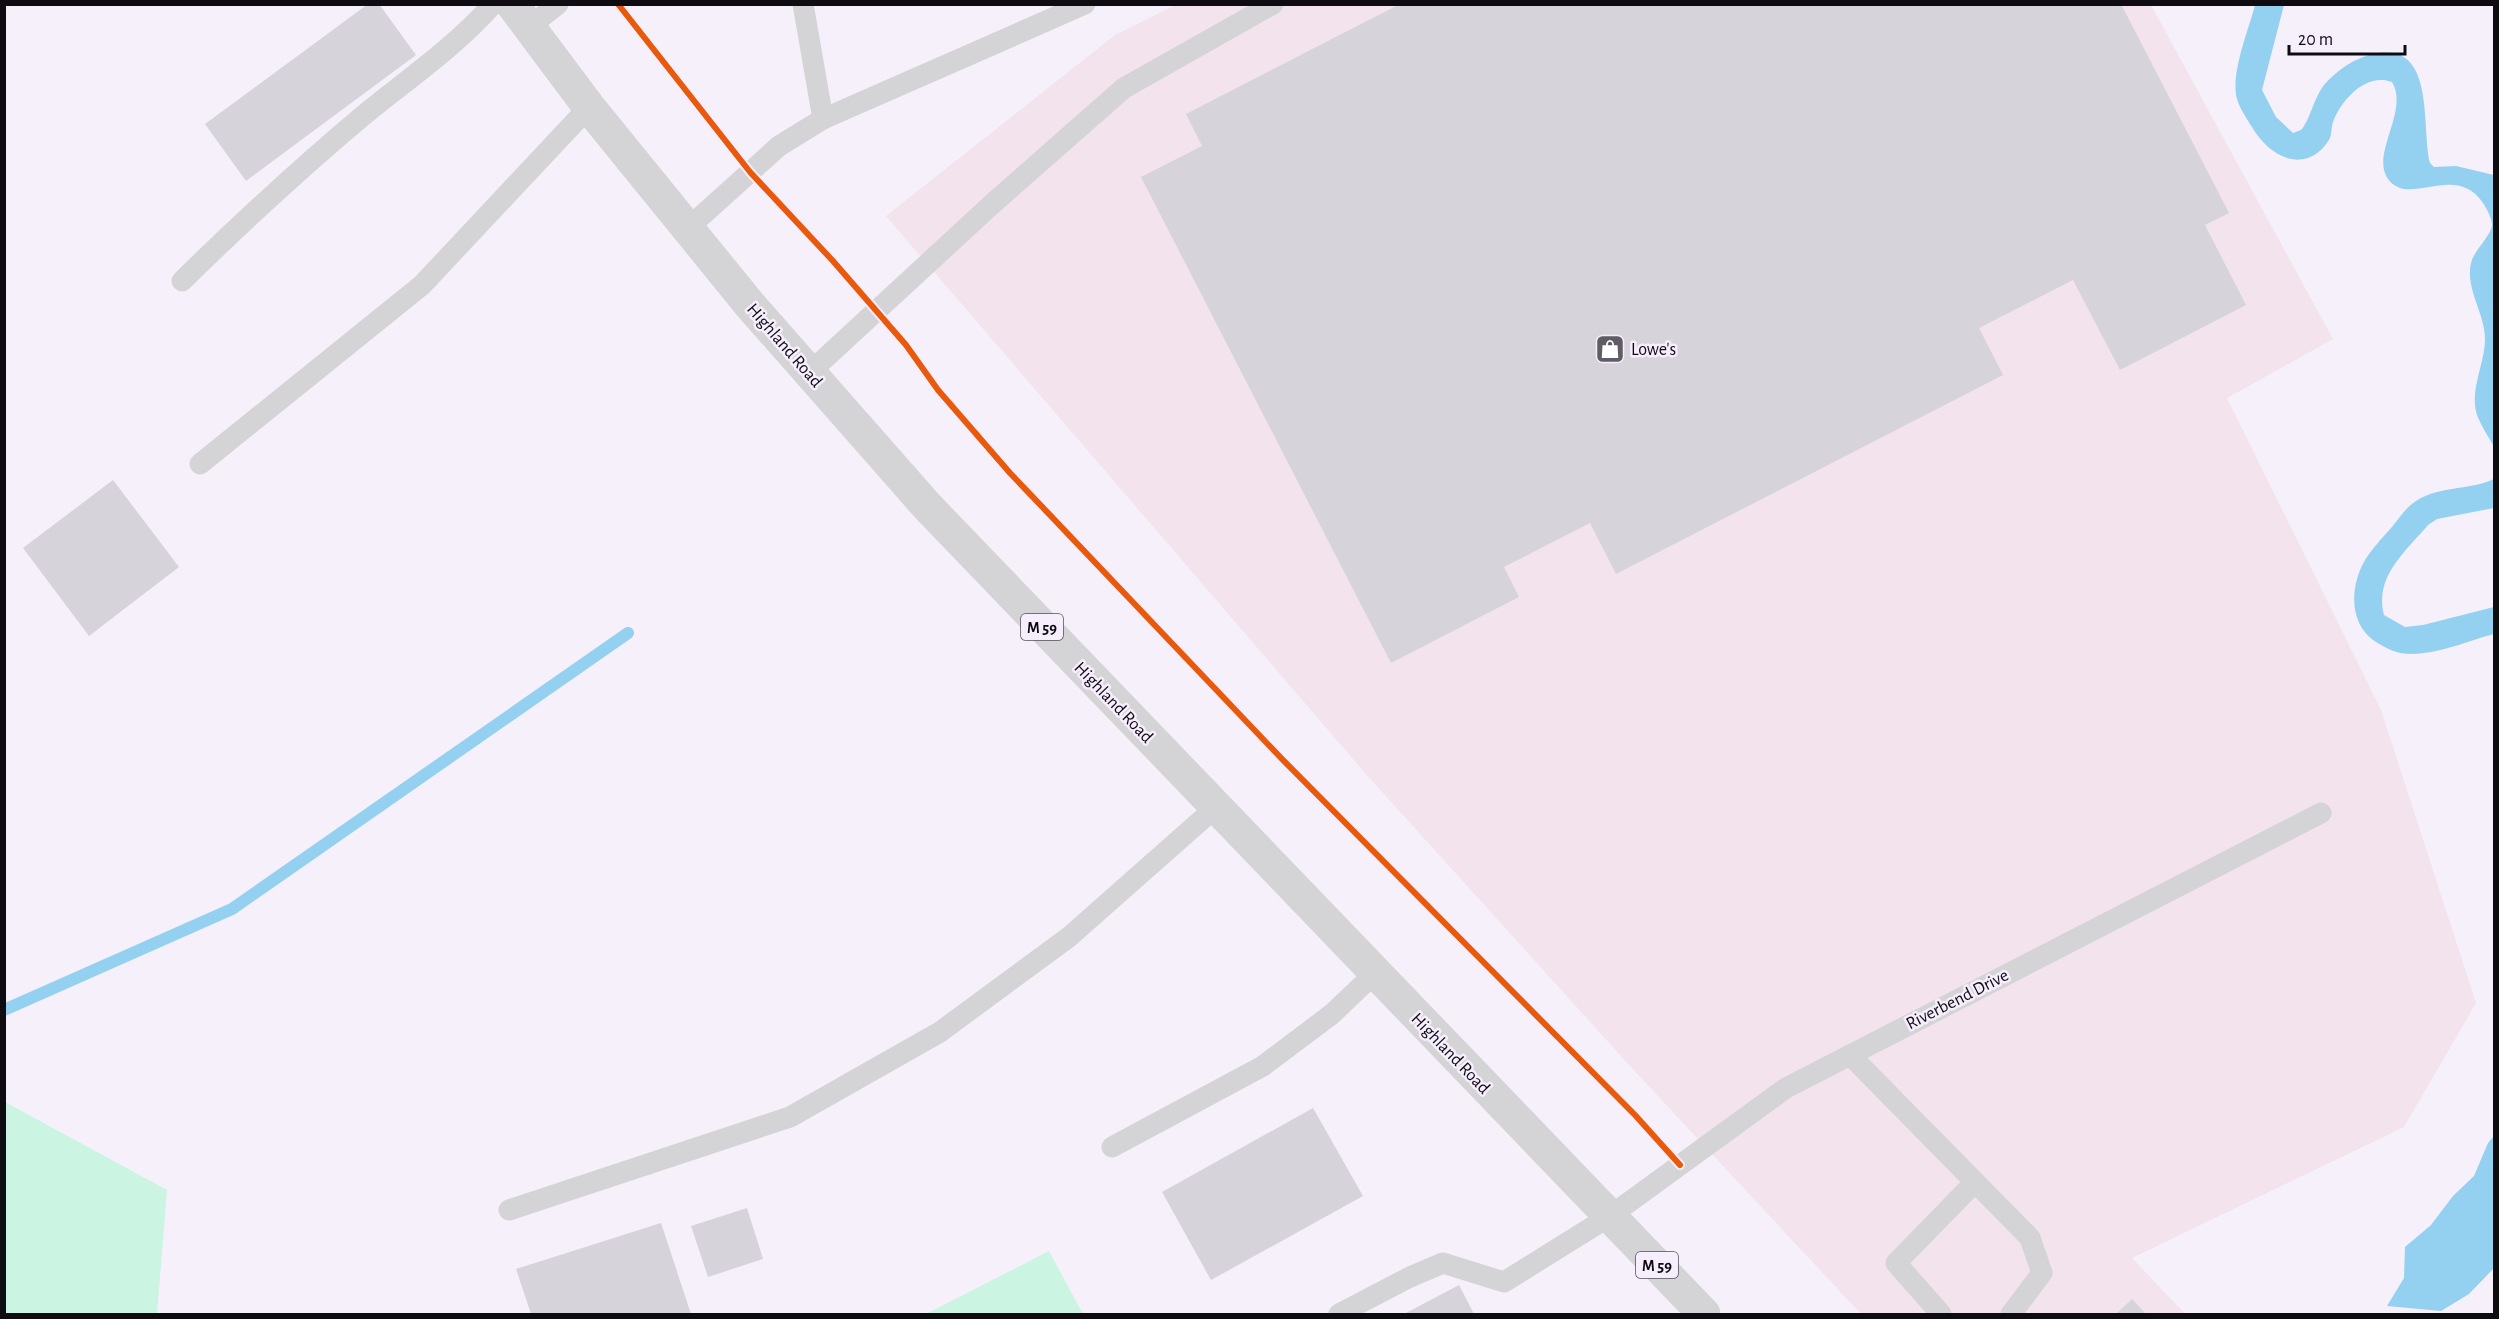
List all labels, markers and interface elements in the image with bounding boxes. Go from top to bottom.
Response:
scale bar [2289,18,2404,56]
text: 20 m [2298,31,2333,49]
street label: Highland Road [743,300,825,391]
shop icon: Lowe's [1594,333,1626,365]
place label: Lowe's [1631,341,1676,359]
road number: M 59 [1021,614,1063,640]
street label: Highland Road [1070,659,1156,747]
street label: Riverbend Drive [1903,966,2012,1033]
street label: Highland Road [1407,1010,1493,1098]
road number: M 59 [1636,1252,1678,1278]

